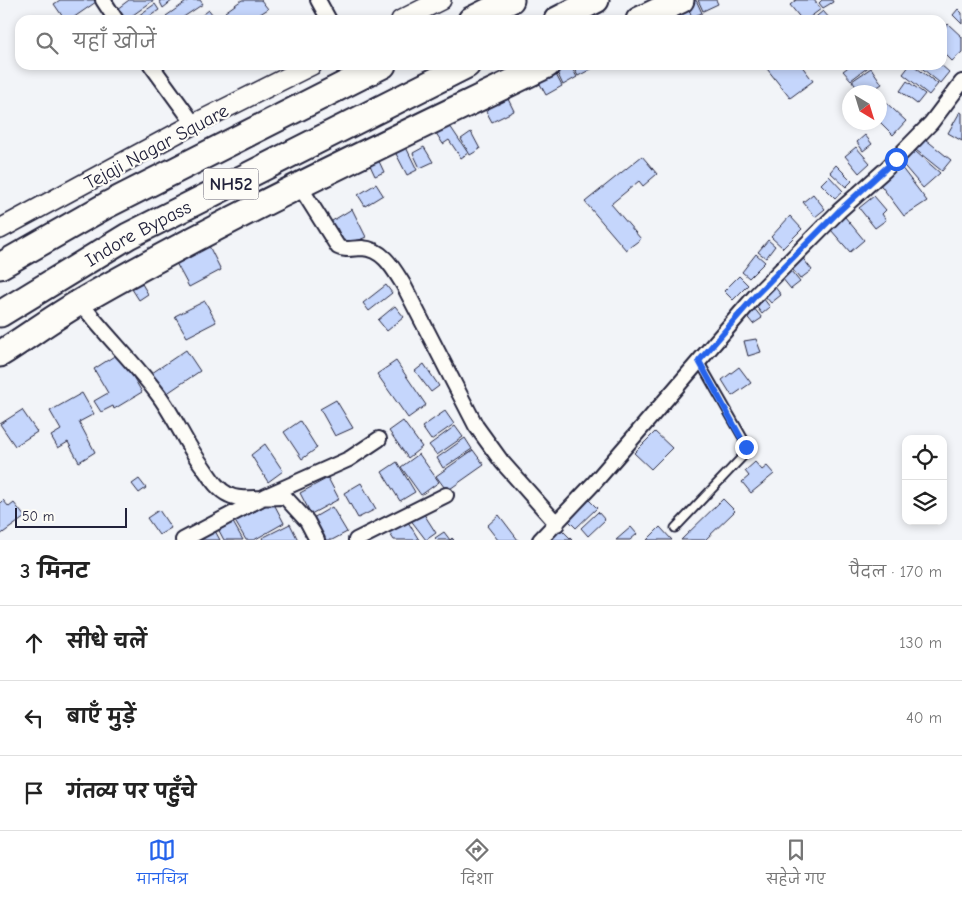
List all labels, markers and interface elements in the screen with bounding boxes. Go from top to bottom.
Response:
search box [15,15,947,70]
icon: search [33,29,61,57]
text: यहाँ खोजें [73,31,156,53]
north arrow [842,85,887,130]
street label: Tejaji Nagar Square [81,100,232,194]
route start [885,148,908,171]
road number: NH52 [204,168,258,200]
street label: Indore Bypass [81,196,195,271]
map controls [902,435,947,525]
button: locate [902,435,947,480]
route end [735,436,758,459]
button: layers [902,480,947,525]
scale bar [15,505,128,528]
text: 50 m [22,508,54,525]
text: 3 मिनट [20,559,89,583]
text: पैदल · 170 m [849,563,942,581]
icon: ahead [20,629,48,657]
text: सीधे चलें [67,631,147,653]
text: 130 m [899,634,942,652]
icon: left [20,704,48,732]
text: बाएँ मुड़ें [67,706,136,728]
text: 40 m [906,709,942,727]
icon: arrive [20,779,48,807]
text: गंतव्य पर पहुँचे [67,781,196,803]
tab: मानचित्र [137,836,188,895]
tab: दिशा [461,836,493,895]
tab: सहेजे गए [766,836,825,895]

